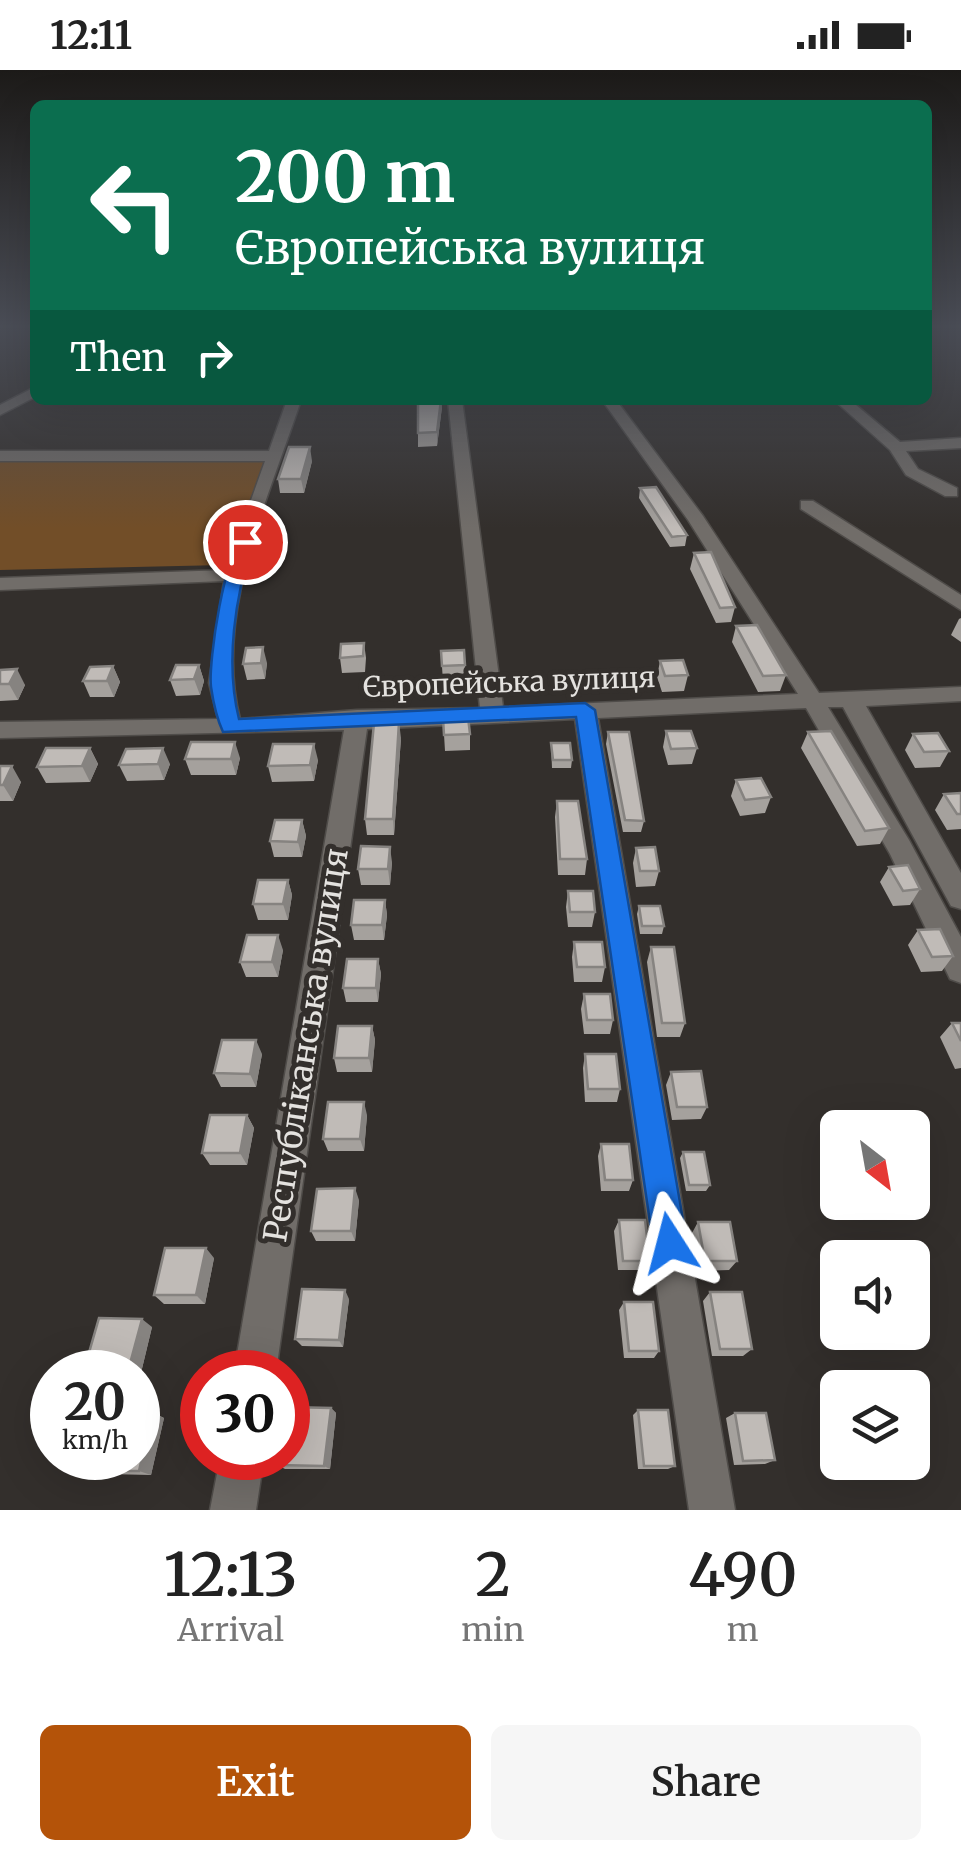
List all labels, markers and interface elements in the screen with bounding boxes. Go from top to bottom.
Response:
text: 12:11 [50,12,132,59]
text: 200 m [235,133,455,221]
icon: left [70,140,200,270]
text: Європейська вулиця [235,220,705,276]
icon: right [187,330,242,385]
text: Then [70,334,167,381]
pin [203,500,288,585]
icon: arrive [218,515,273,570]
street label: Європейська вулиця [362,659,656,705]
street label: Республіканська вулиця [255,845,357,1245]
north arrow [820,1110,930,1220]
map controls [820,1110,930,1480]
position arrow [618,1191,722,1295]
button: sound [820,1240,930,1350]
speed limit sign: 30 [180,1350,310,1480]
button: layers [820,1370,930,1480]
text: 20 [64,1371,126,1434]
text: km/h [62,1424,128,1456]
text: 12:13 [164,1537,298,1612]
text: 2 [475,1537,511,1612]
text: 490 [688,1537,797,1612]
text: Arrival [177,1610,284,1650]
text: min [461,1610,525,1650]
text: m [727,1610,759,1650]
button: Exit [40,1725,471,1840]
button: Share [491,1725,921,1840]

